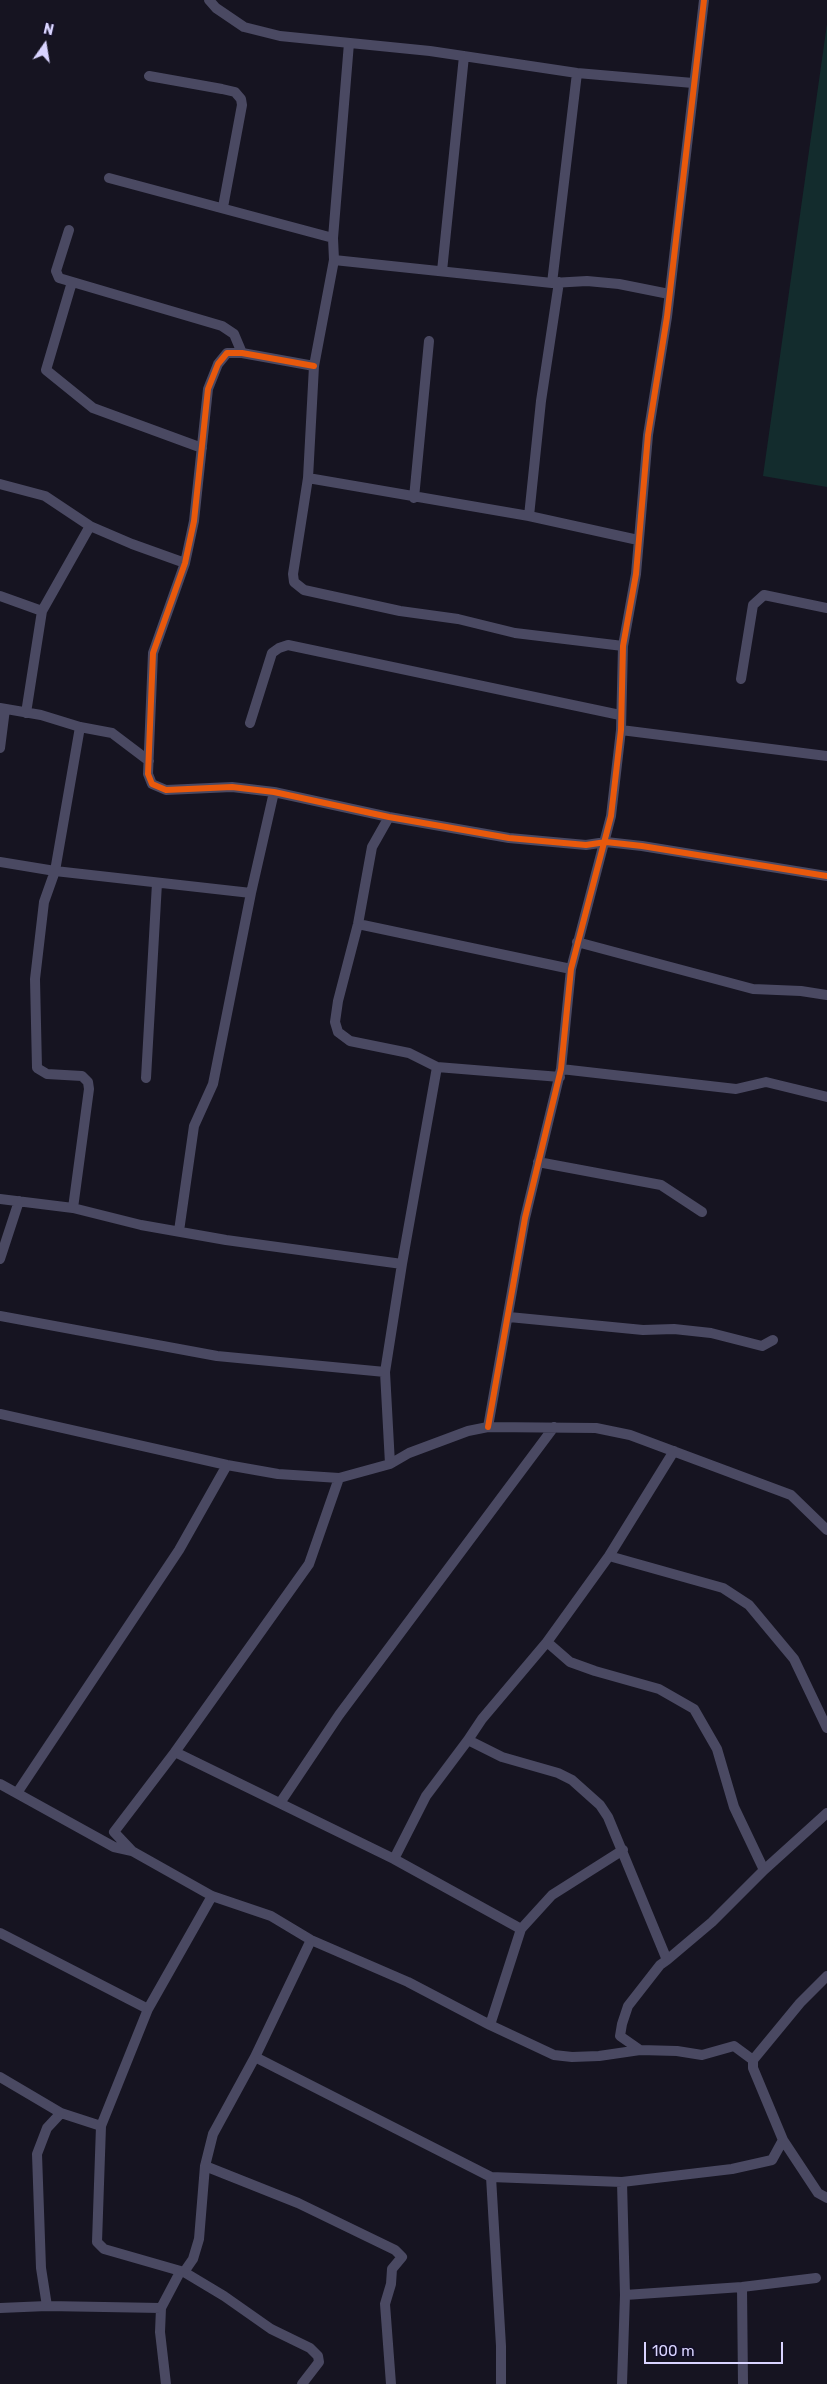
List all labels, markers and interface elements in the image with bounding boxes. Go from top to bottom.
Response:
north arrow [20,20,70,70]
text: N [42,20,55,39]
scale bar [647,2332,786,2364]
text: 100 m [652,2342,694,2360]

